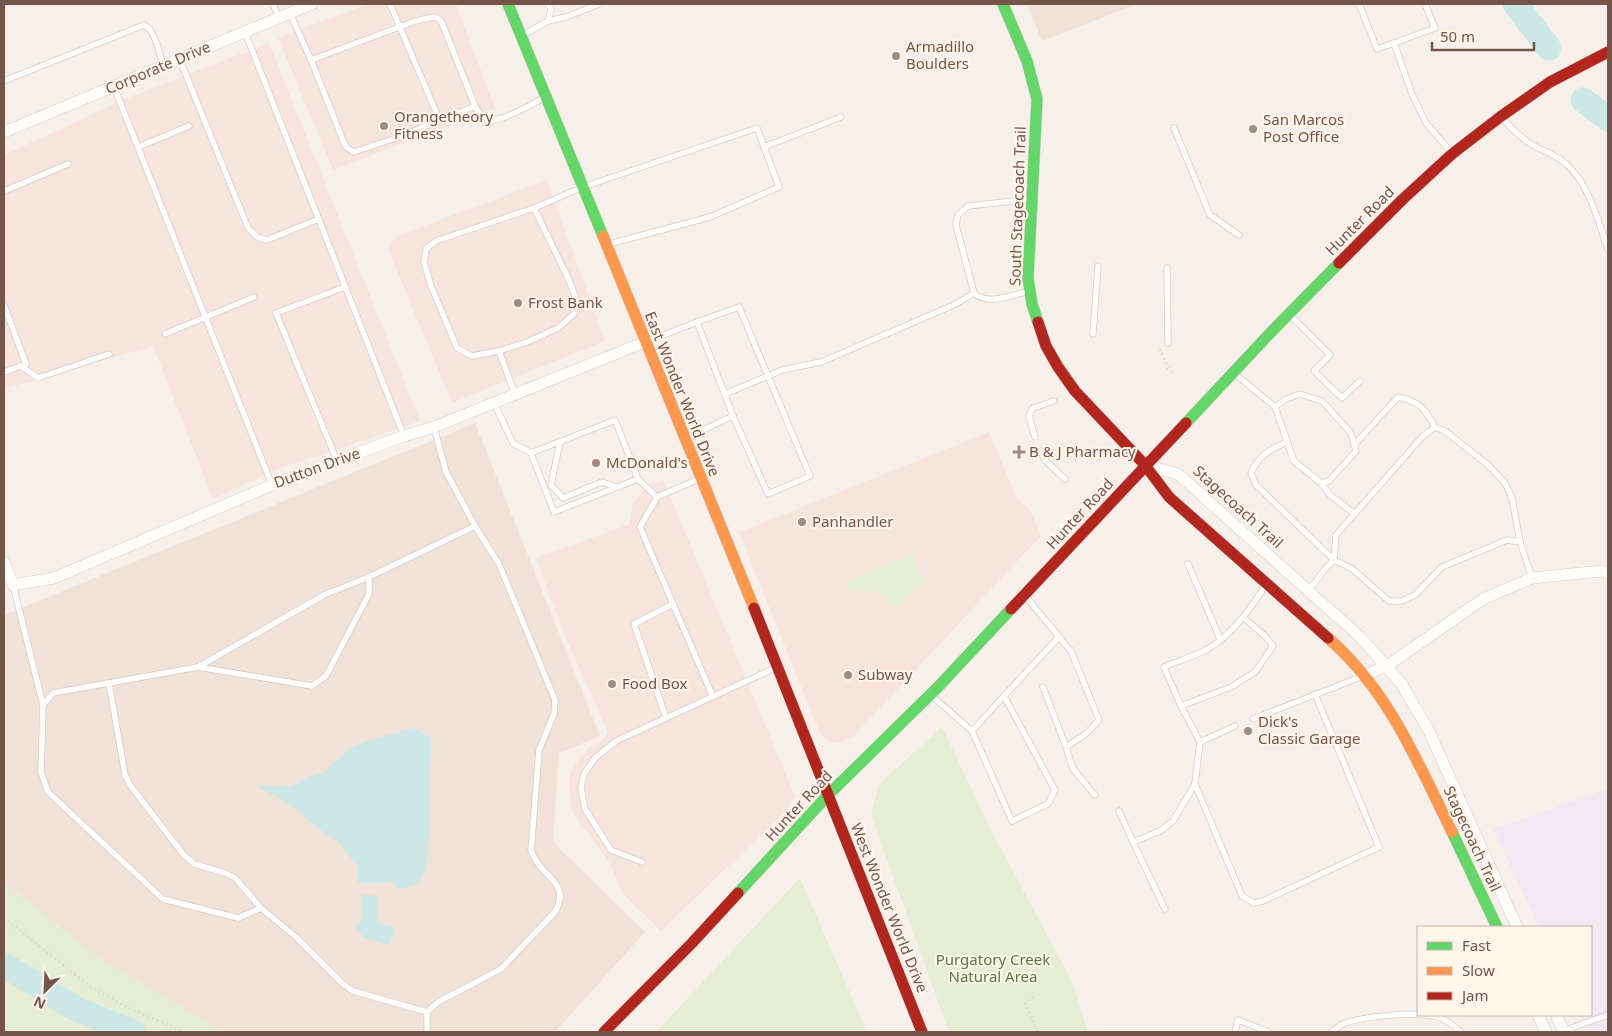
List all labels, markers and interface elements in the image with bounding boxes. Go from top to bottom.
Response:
scale bar [1432,20,1534,52]
text: 50 m [1440,26,1475,46]
street label: Corporate Drive [102,36,213,98]
place label: Armadillo Boulders [906,36,974,73]
marker: Armadillo Boulders [890,50,902,62]
place label: Orangetheory Fitness [394,106,493,143]
place label: San Marcos Post Office [1263,109,1344,146]
marker: Orangetheory Fitness [378,120,390,132]
marker: San Marcos Post Office [1247,123,1259,135]
street label: South Stagecoach Trail [1004,126,1030,286]
street label: Hunter Road [1321,182,1398,259]
place label: Frost Bank [528,292,603,312]
marker: Frost Bank [512,297,524,309]
street label: East Wonder World Drive [641,308,725,479]
place label: B & J Pharmacy [1029,441,1136,461]
street label: Dutton Drive [271,442,363,492]
marker: B & J Pharmacy [1013,446,1025,458]
place label: McDonald's [606,452,688,472]
marker: McDonald's [590,457,602,469]
street label: Stagecoach Trail [1189,461,1288,552]
street label: Hunter Road [1041,474,1117,553]
place label: Panhandler [812,511,893,531]
marker: Panhandler [796,516,808,528]
place label: Subway [858,664,913,684]
marker: Subway [842,669,854,681]
place label: Food Box [622,673,688,693]
marker: Food Box [606,678,618,690]
place label: Dick's Classic Garage [1258,711,1360,748]
marker: Dick's Classic Garage [1242,725,1254,737]
street label: Hunter Road [760,766,836,845]
street label: Stagecoach Trail [1440,782,1506,895]
street label: West Wonder World Drive [847,820,933,995]
legend [1417,926,1592,1016]
text: Fast [1462,935,1491,955]
park label: Purgatory Creek Natural Area [936,949,1050,986]
text: Slow [1462,960,1495,980]
north arrow [20,966,70,1016]
text: Jam [1460,985,1489,1005]
text: N [30,992,49,1014]

